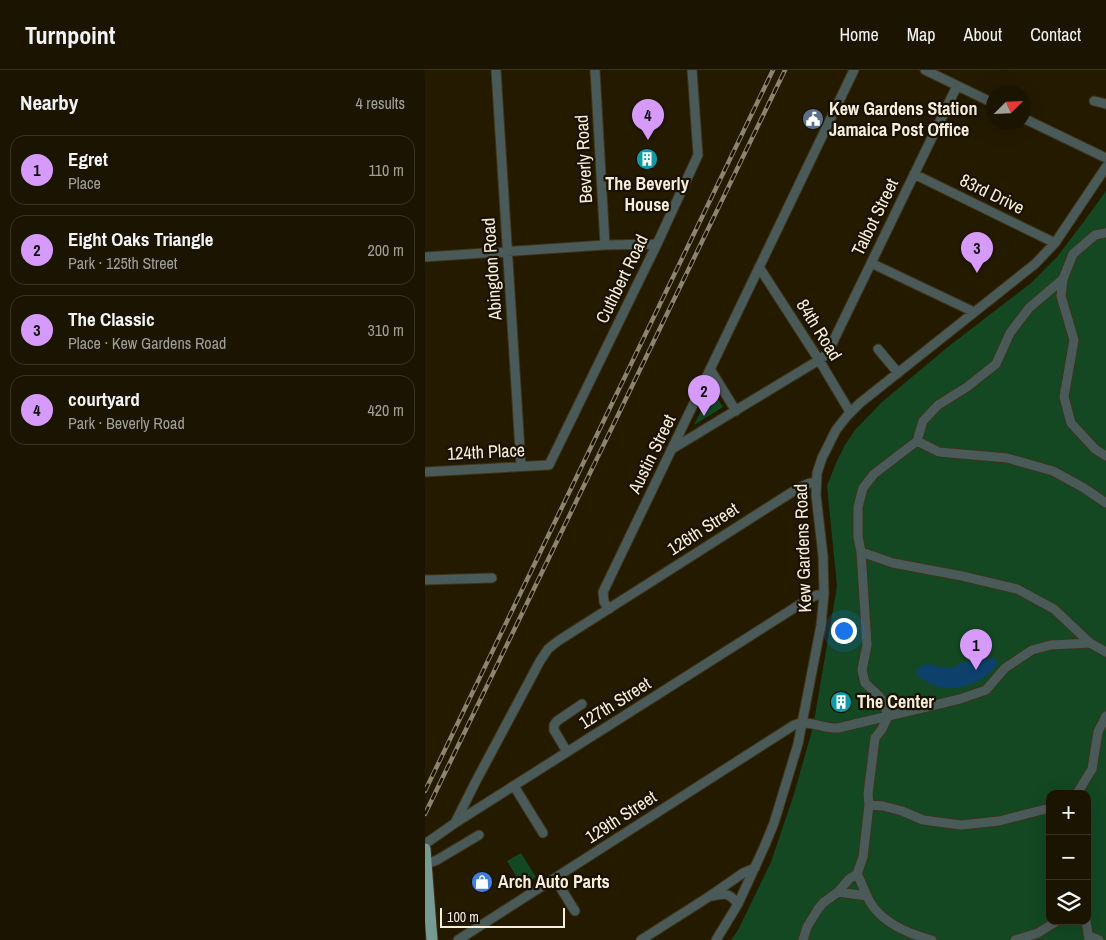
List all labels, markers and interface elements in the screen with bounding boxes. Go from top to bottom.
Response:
text: Turnpoint [25,19,115,51]
text: Home [839,22,879,47]
text: Map [907,22,936,47]
text: About [964,22,1002,47]
text: Contact [1030,22,1081,47]
north arrow [986,85,1031,130]
text: Nearby [20,88,78,117]
text: 4 results [355,92,405,114]
place label: Kew Gardens Station Jamaica Post Office [829,96,977,142]
pin: 4 [632,99,664,140]
public building icon: Kew Gardens Station Jamaica Post Office [801,107,825,131]
street label: Beverly Road [569,114,598,204]
text: Egret [68,146,108,172]
building icon: The Beverly House [635,147,659,171]
text: 1 [33,159,41,181]
text: 110 m [368,159,404,181]
street label: 83rd Drive [956,167,1029,220]
place label: The Beverly House [605,171,690,217]
text: Place [68,172,101,194]
street label: Talbot Street [845,174,904,260]
street label: Abingdon Road [475,217,508,322]
text: Eight Oaks Triangle [68,226,213,252]
street label: Cuthbert Road [589,230,654,327]
pin: 3 [961,232,993,273]
text: 2 [33,239,41,261]
text: 200 m [368,239,404,261]
text: Park · 125th Street [68,252,177,274]
street label: 84th Road [791,294,848,365]
text: The Classic [68,306,155,332]
text: 3 [33,319,41,341]
text: 310 m [368,319,404,341]
text: Place · Kew Gardens Road [68,332,226,354]
pin: 2 [688,375,720,416]
text: courtyard [68,386,140,412]
text: 4 [33,399,41,421]
text: 420 m [368,399,404,421]
street label: Austin Street [621,410,681,499]
text: Park · Beverly Road [68,412,185,434]
street label: 124th Place [446,437,526,466]
street label: Kew Gardens Road [788,483,817,613]
street label: 126th Street [662,496,743,561]
your location [831,618,857,644]
pin: 1 [960,629,992,670]
street label: 127th Street [574,671,655,734]
place label: The Center [857,689,934,714]
building icon: The Center [829,690,853,714]
street label: 129th Street [580,784,661,849]
map controls [1046,790,1091,925]
button: + [1046,790,1091,835]
button: − [1046,835,1091,880]
place label: Arch Auto Parts [498,869,610,894]
shop icon: Arch Auto Parts [470,870,494,894]
button: layers [1046,880,1091,925]
scale bar [440,905,565,928]
text: 100 m [447,908,479,926]

